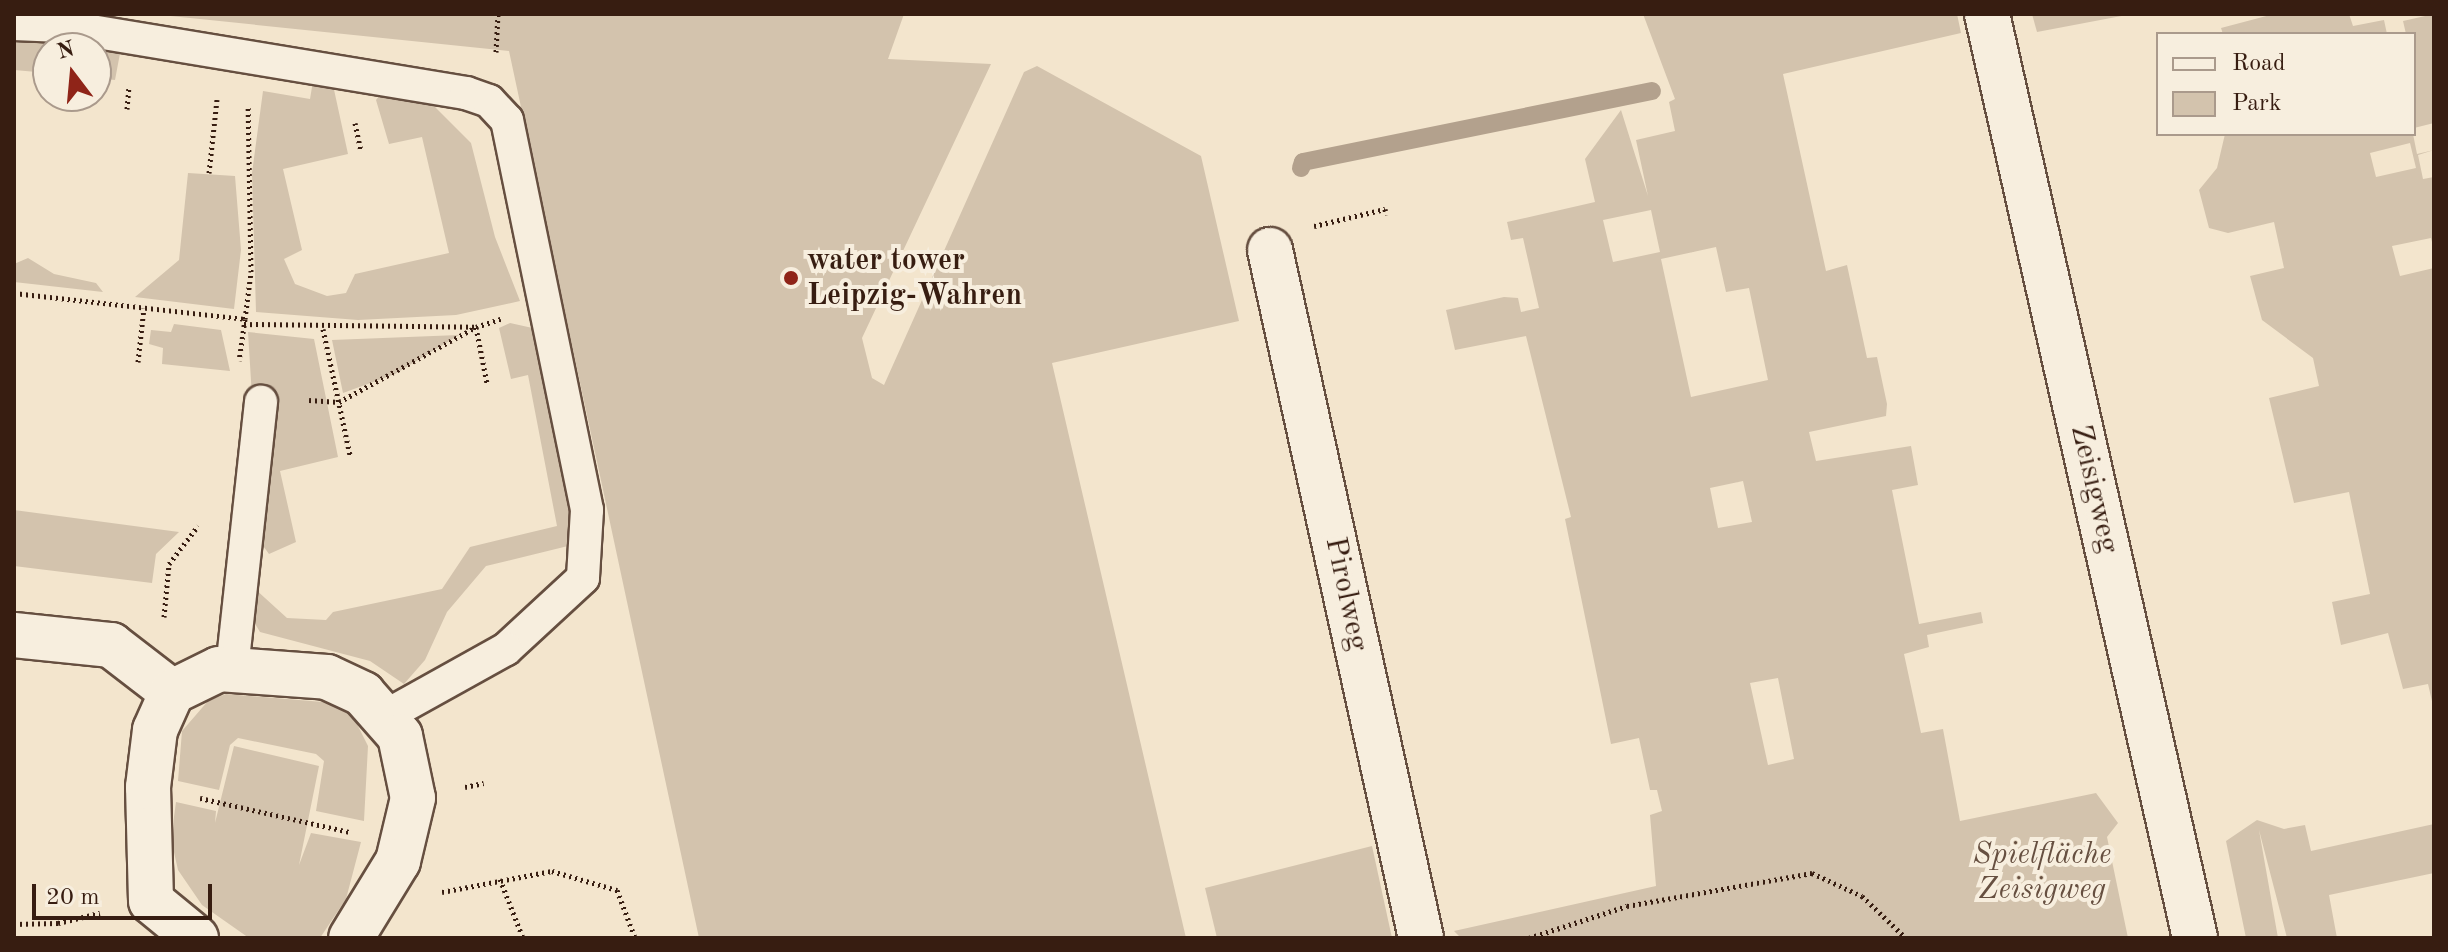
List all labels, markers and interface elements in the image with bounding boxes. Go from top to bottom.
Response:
north arrow [32,32,112,112]
legend [2156,32,2416,136]
text: N [55,38,77,64]
text: Road [2232,52,2285,76]
text: Park [2232,92,2281,116]
place label: water tower Leipzig-Wahren [807,243,1022,314]
marker: water tower Leipzig-Wahren [782,269,800,287]
street label: Zeisigweg [2062,421,2126,557]
street label: Pirolweg [1316,534,1376,654]
park label: Spielfläche Zeisigweg [1973,837,2111,908]
scale bar [36,868,216,918]
text: 20 m [46,886,100,910]

